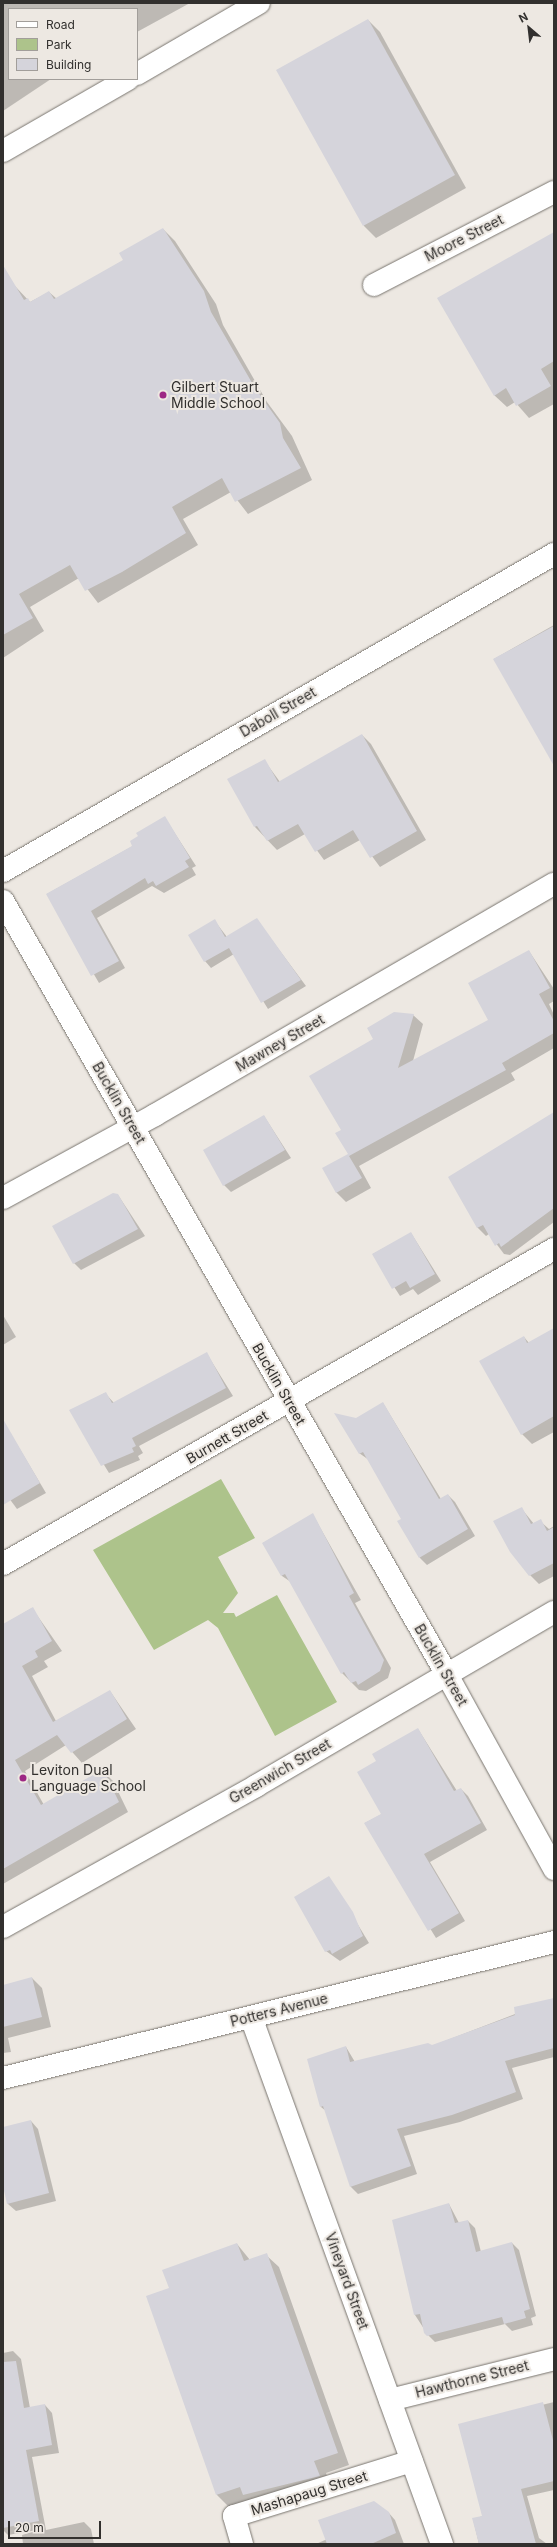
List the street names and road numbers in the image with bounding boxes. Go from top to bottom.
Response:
street label: Moore Street [422,211,506,265]
street label: Daboll Street [237,683,319,741]
street label: Mawney Street [233,1011,327,1075]
street label: Bucklin Street [89,1059,149,1147]
street label: Bucklin Street [249,1340,309,1428]
street label: Burnett Street [183,1407,271,1467]
street label: Bucklin Street [411,1621,471,1709]
street label: Greenwich Street [226,1735,334,1807]
street label: Potters Avenue [229,1990,329,2030]
street label: Vineyard Street [322,2230,372,2332]
street label: Hawthorne Street [414,2357,530,2401]
street label: Mashapaug Street [249,2467,369,2519]

